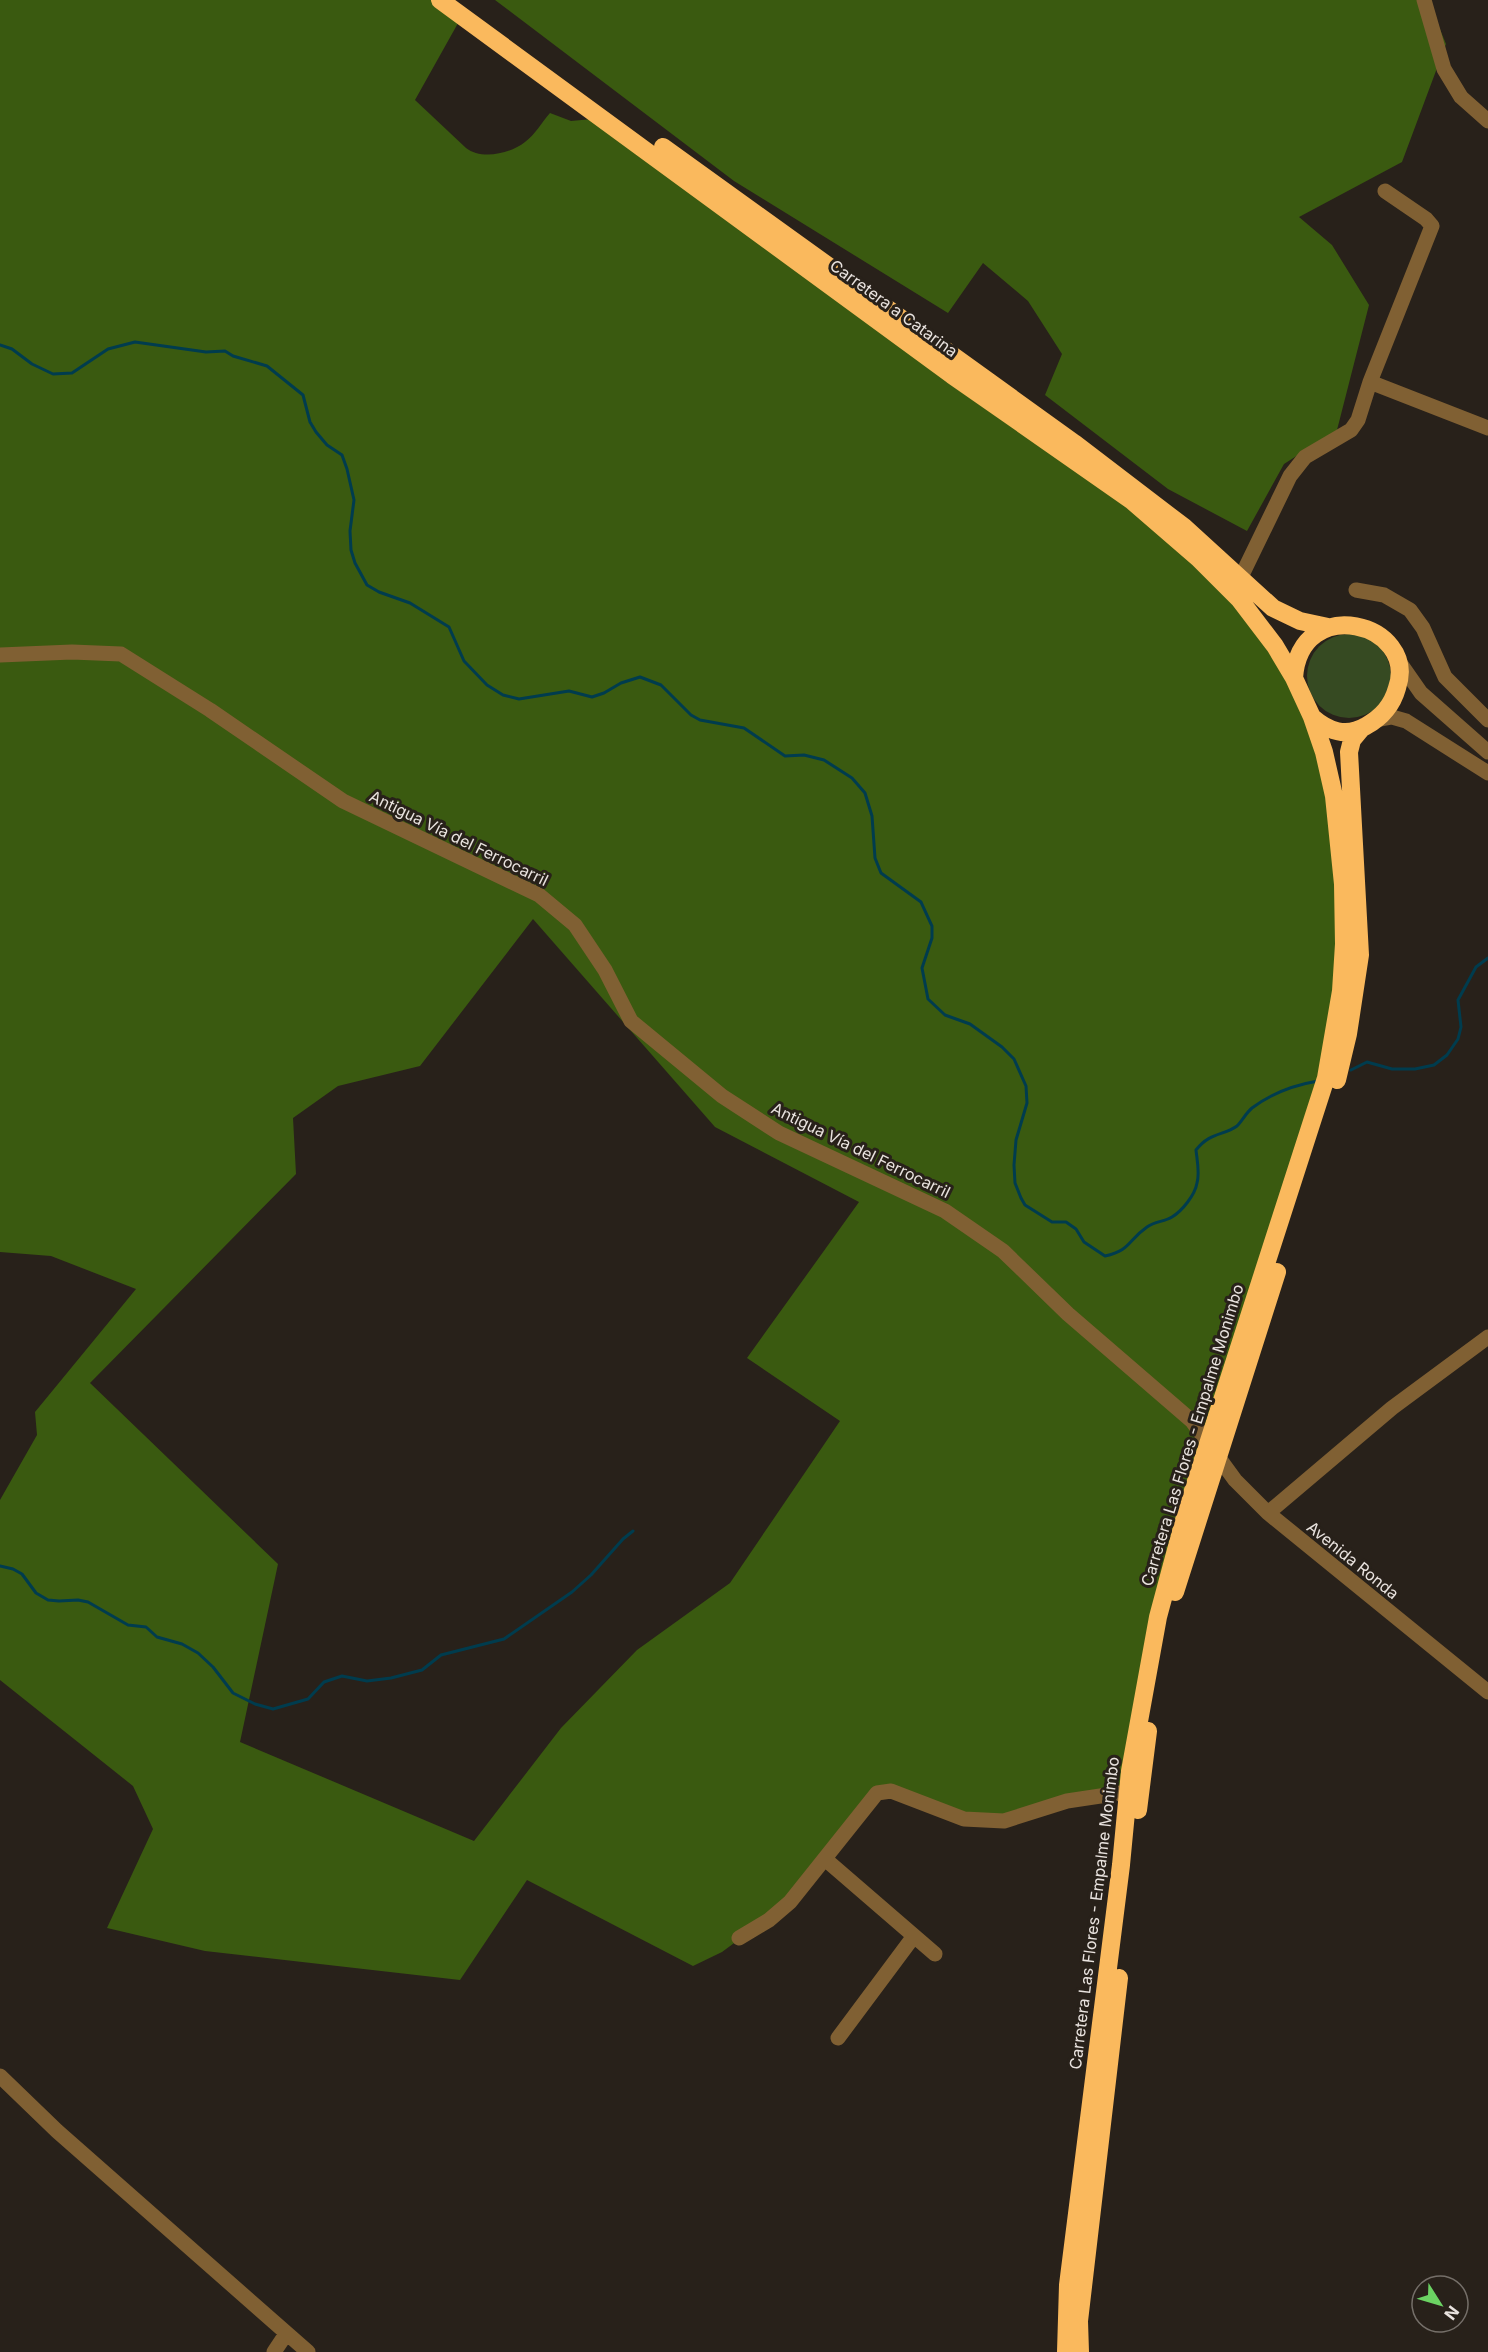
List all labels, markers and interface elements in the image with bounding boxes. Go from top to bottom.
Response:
street label: Carretera a Catarina [826,255,962,361]
street label: Antigua Vía del Ferrocarril [366,786,552,890]
street label: Antigua Vía del Ferrocarril [768,1098,954,1202]
street label: Carretera Las Flores - Empalme Monimbo [1136,1282,1248,1588]
street label: Avenida Ronda [1303,1517,1403,1603]
street label: Carretera Las Flores - Empalme Monimbo [1065,1756,1123,2070]
north arrow [1410,2274,1470,2334]
text: N [1440,2302,1464,2324]

